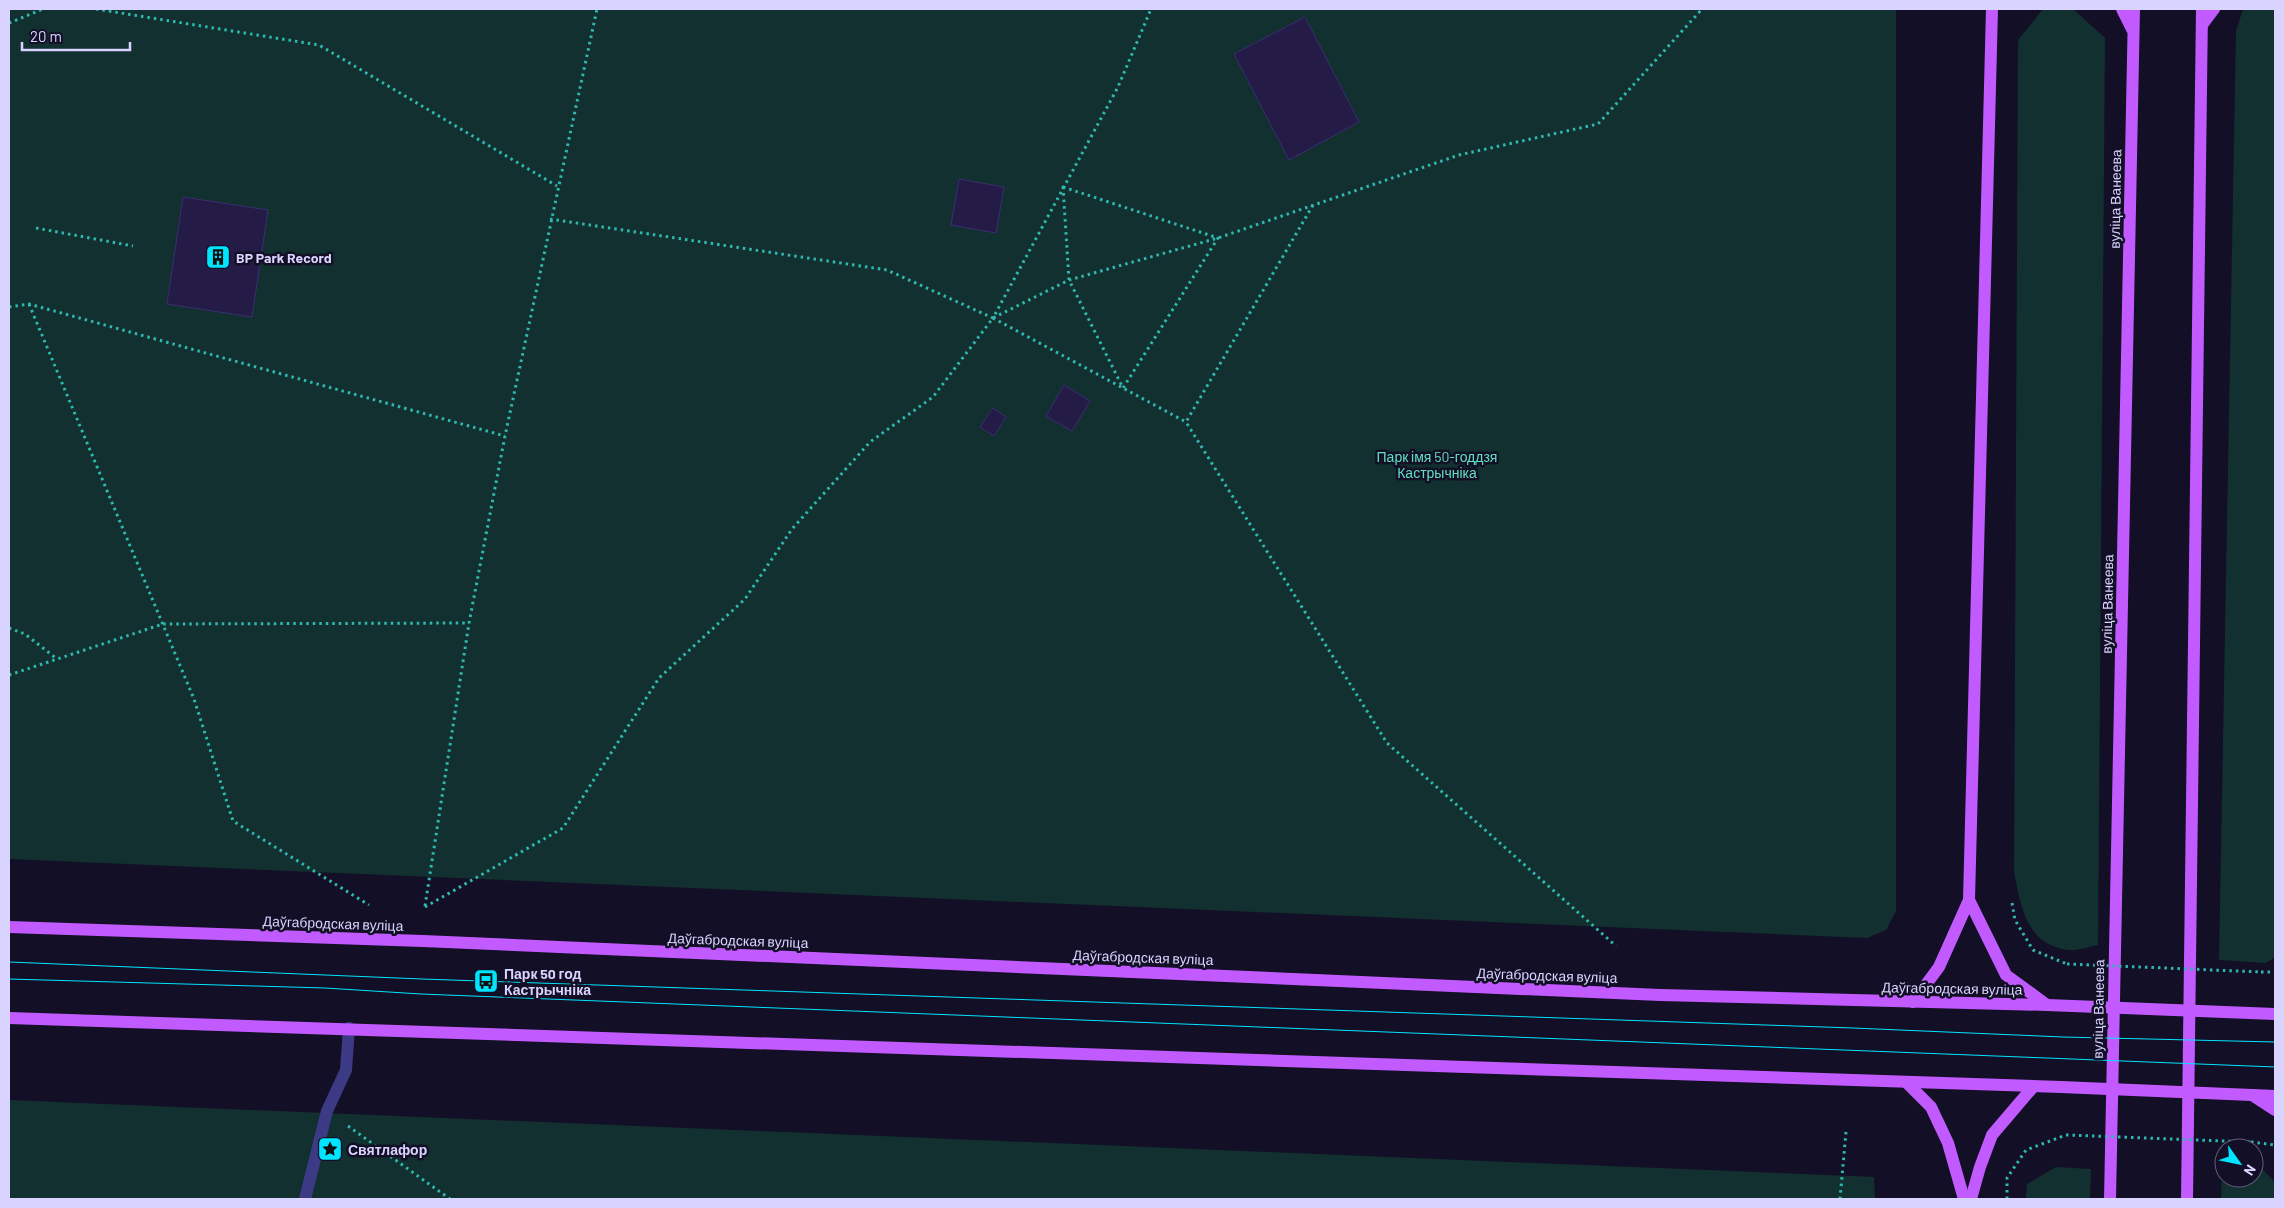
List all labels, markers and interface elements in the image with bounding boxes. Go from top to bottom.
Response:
scale bar [22,20,130,52]
text: 20 m [30,27,62,45]
street label: вуліца Ванеева [2106,149,2124,249]
building icon: BP Park Record [205,244,231,270]
place label: BP Park Record [236,249,332,266]
park label: Парк імя 50-годдзя Кастрычніка [1377,448,1497,481]
street label: вуліца Ванеева [2098,554,2116,654]
street label: Даўгабродская вуліца [262,912,404,934]
street label: Даўгабродская вуліца [667,929,809,951]
street label: Даўгабродская вуліца [1072,946,1214,968]
street label: вуліца Ванеева [2089,959,2107,1059]
street label: Даўгабродская вуліца [1476,964,1618,986]
place label: Парк 50 год Кастрычніка [504,965,591,998]
bus stop icon: Парк 50 год Кастрычніка [473,968,499,994]
street label: Даўгабродская вуліца [1881,978,2023,998]
place icon: Святлафор [317,1136,343,1162]
north arrow [2214,1138,2264,1188]
place label: Святлафор [348,1141,427,1158]
text: N [2241,1162,2260,1179]

